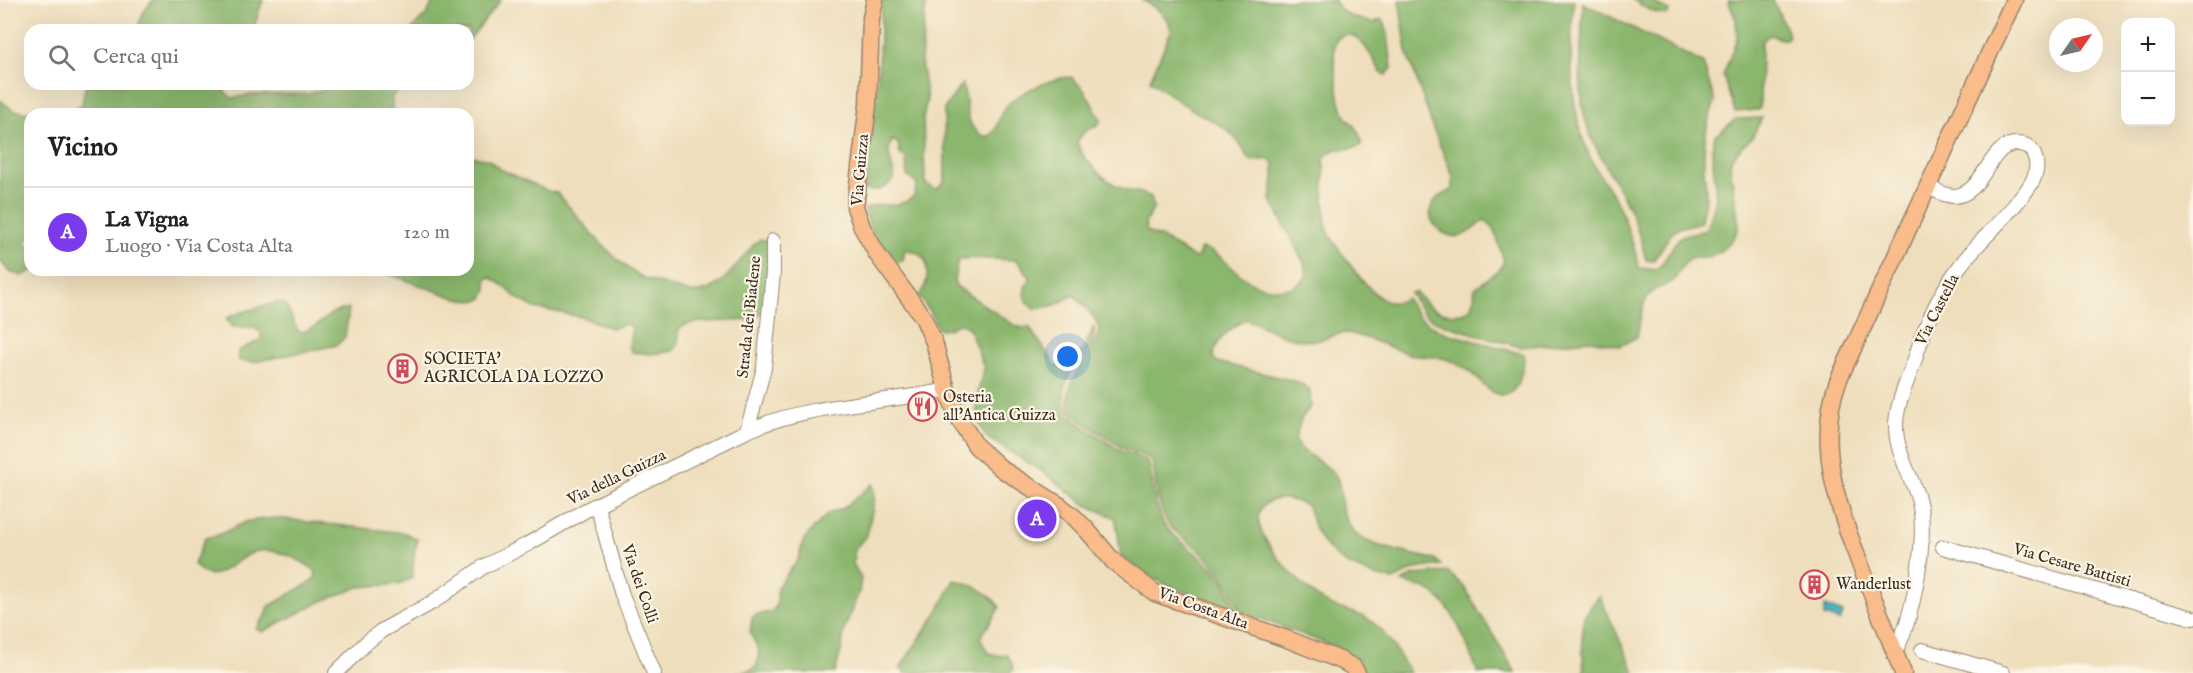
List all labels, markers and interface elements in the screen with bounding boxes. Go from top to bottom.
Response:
north arrow [2049,18,2103,72]
map controls [2121,18,2175,126]
button: + [2121,18,2175,72]
search box [24,24,474,90]
icon: search [45,41,78,74]
text: Cerca qui [93,43,179,71]
button: − [2121,72,2175,126]
text: Vicino [48,131,118,164]
street label: Via Guizza [848,133,874,208]
text: La Vigna [105,206,188,234]
text: A [61,220,74,245]
text: 120 m [404,220,450,245]
text: Luogo · Via Costa Alta [105,234,293,259]
street label: Strada dei Biadene [734,255,766,379]
street label: Via Castella [1911,271,1965,350]
your location [1053,342,1082,371]
place label: SOCIETA' AGRICOLA DA LOZZO [423,350,603,388]
building icon: SOCIETA' AGRICOLA DA LOZZO [387,353,419,385]
place label: Osteria all'Antica Guizza [943,388,1056,426]
restaurant icon: Osteria all'Antica Guizza [906,391,938,423]
street label: Via della Guizza [564,445,670,511]
pin: A [1018,496,1056,542]
street label: Via Cesare Battisti [2010,539,2133,592]
street label: Via dei Colli [616,541,662,626]
building icon: Wanderlust [1799,569,1831,601]
place label: Wanderlust [1836,575,1912,595]
street label: Via Costa Alta [1154,583,1251,635]

